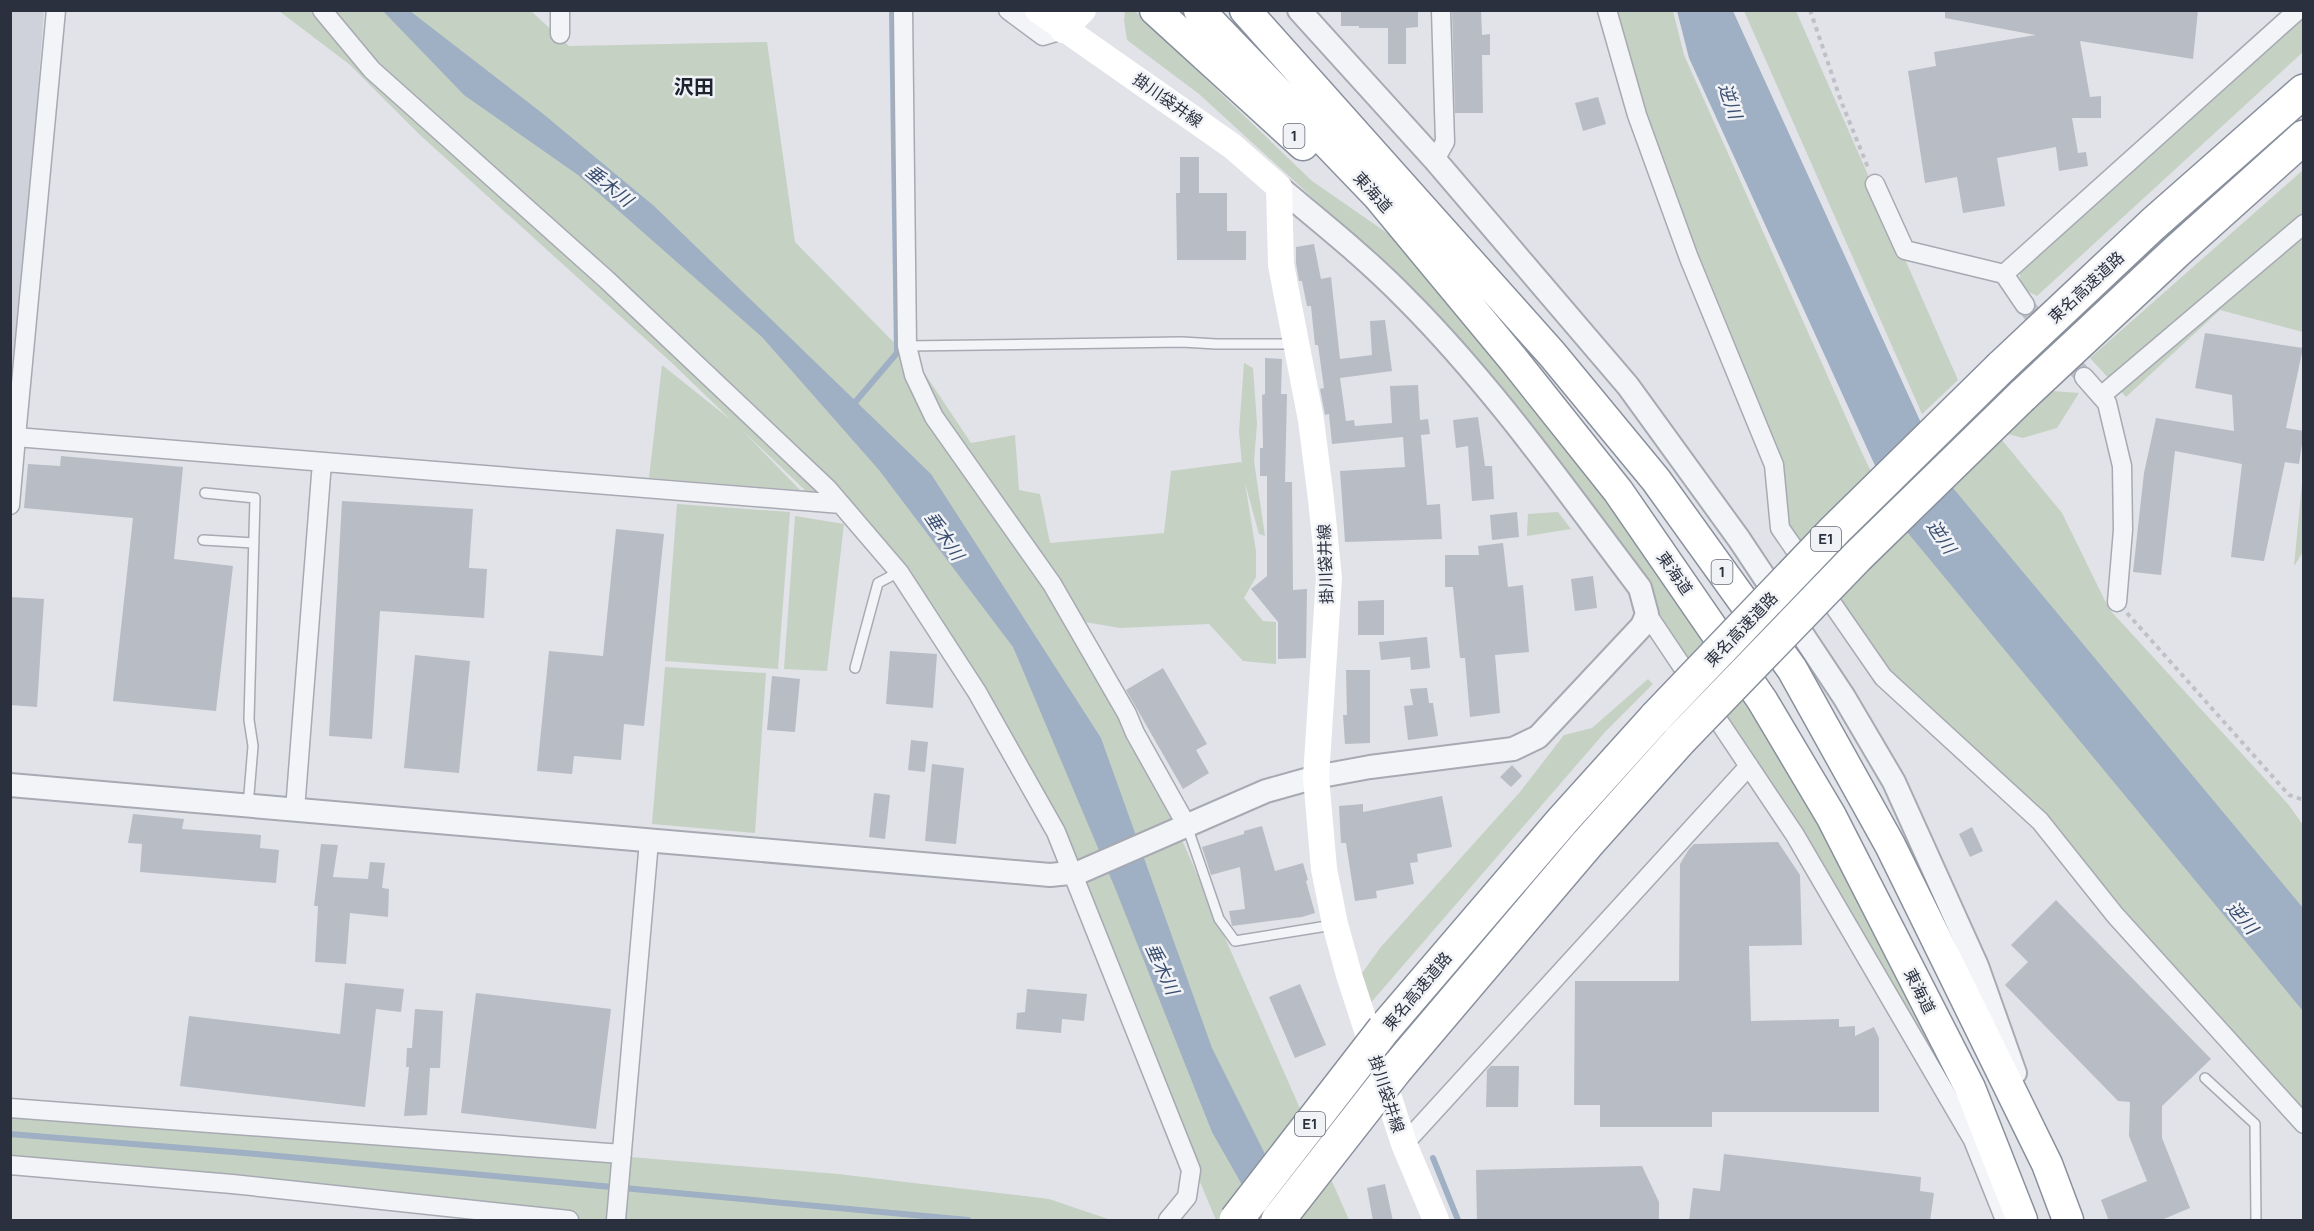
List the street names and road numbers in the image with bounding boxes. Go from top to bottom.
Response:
street label: 掛川袋井線 [1129,68,1207,132]
road number: 1 [1284,124,1304,148]
street label: 東海道 [1349,167,1397,217]
street label: 東名高速道路 [2043,246,2129,328]
street label: 掛川袋井線 [1313,524,1337,604]
road number: E1 [1811,527,1841,551]
street label: 東海道 [1652,547,1698,599]
road number: 1 [1712,560,1732,584]
street label: 東名高速道路 [1700,587,1782,671]
street label: 東名高速道路 [1378,947,1456,1035]
street label: 東海道 [1899,965,1941,1017]
street label: 掛川袋井線 [1364,1053,1410,1135]
road number: E1 [1295,1112,1325,1136]

